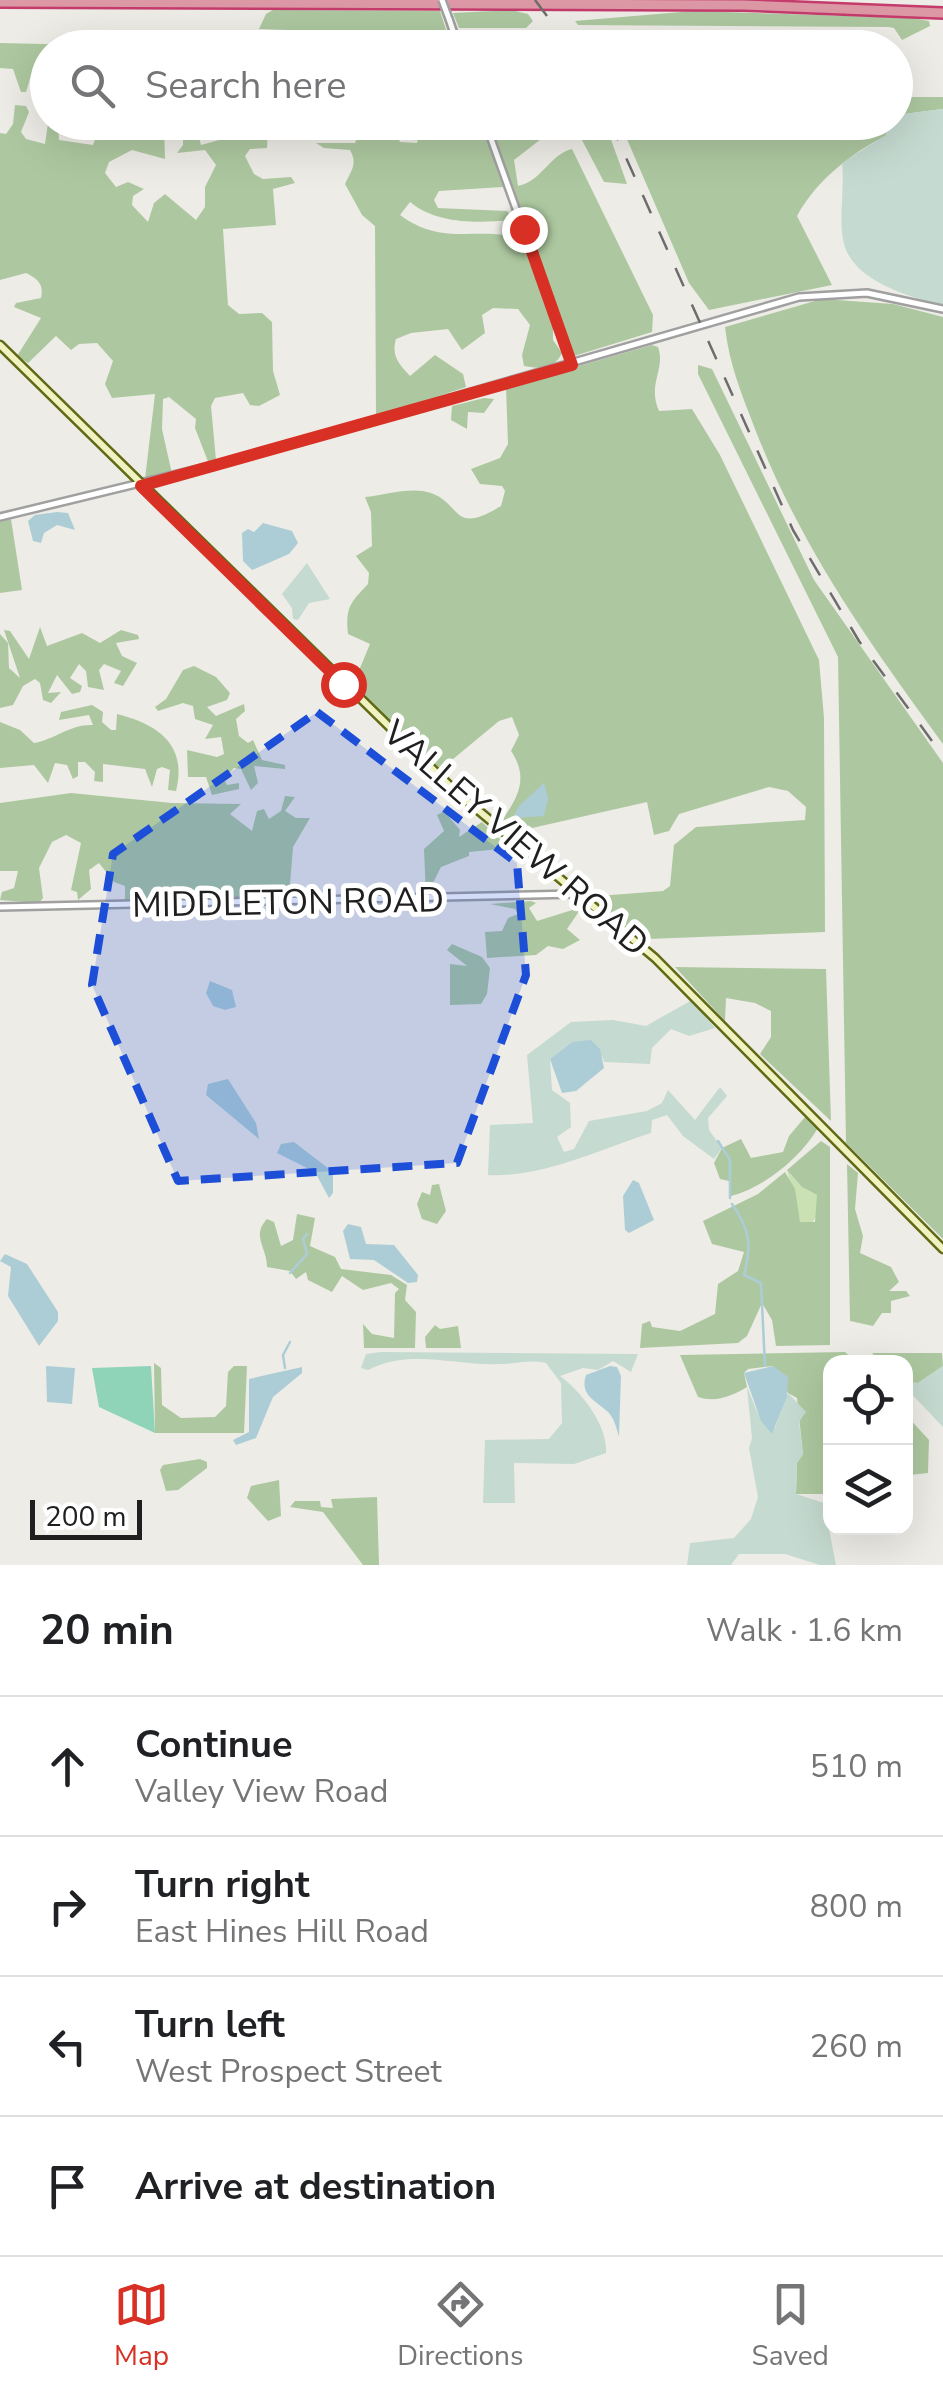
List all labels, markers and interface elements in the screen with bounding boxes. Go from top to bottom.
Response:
search box [30,30,913,140]
icon: search [65,58,120,113]
text: Search here [145,60,346,111]
route end [502,207,548,253]
route start [321,662,367,708]
street label: VALLEY VIEW ROAD [372,709,659,967]
street label: MIDDLETON ROAD [132,876,444,929]
map controls [823,1355,913,1535]
button: locate [823,1355,913,1445]
button: layers [823,1445,913,1535]
scale bar [30,1495,142,1540]
text: 200 m [45,1498,127,1536]
text: 20 min [40,1602,174,1659]
text: Walk · 1.6 km [706,1609,903,1652]
text: Continue [135,1719,293,1770]
icon: ahead [40,1739,95,1794]
text: 510 m [810,1745,903,1788]
text: Valley View Road [135,1770,388,1813]
text: Turn right [135,1859,310,1910]
icon: right [40,1879,95,1934]
text: 800 m [810,1885,903,1928]
text: East Hines Hill Road [135,1910,429,1953]
text: Turn left [135,1999,285,2050]
icon: left [40,2019,95,2074]
text: 260 m [810,2025,903,2068]
text: West Prospect Street [135,2050,442,2093]
icon: arrive [40,2159,95,2214]
text: Arrive at destination [135,2161,496,2212]
tab: Map [114,2277,169,2375]
tab: Directions [397,2277,523,2375]
tab: Saved [752,2277,829,2375]

